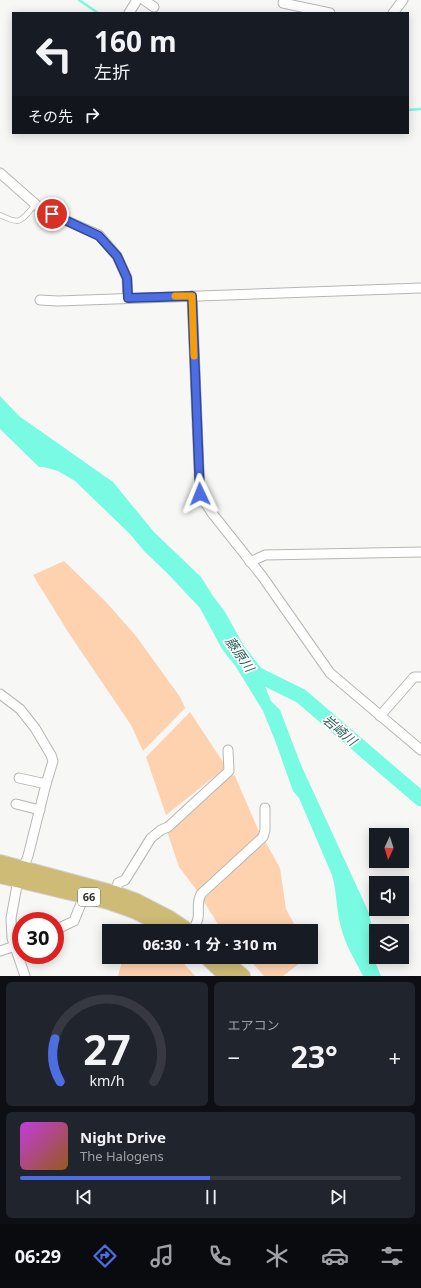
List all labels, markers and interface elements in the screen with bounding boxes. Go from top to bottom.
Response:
text: 160 m [94,22,177,60]
icon: left [28,28,80,80]
text: 左折 [94,60,130,84]
icon: right [81,104,103,126]
text: その先 [28,106,73,126]
pin [35,197,69,231]
icon: arrive [41,203,63,225]
position arrow [179,473,221,515]
water label: 藤原川 [221,633,260,677]
water label: 岩崎川 [319,711,362,751]
north arrow [369,828,409,868]
map controls [369,828,409,964]
button: sound [369,876,409,916]
road number: 66 [78,888,100,906]
speed limit sign: 30 [12,912,64,964]
button: layers [369,924,409,964]
text: 06:30 · 1 分 · 310 m [143,934,277,954]
text: エアコン [228,1016,280,1034]
text: 27 [83,1021,131,1077]
text: 23° [291,1036,338,1077]
text: − [228,1042,240,1072]
text: + [388,1042,401,1072]
text: km/h [89,1071,124,1090]
text: Night Drive [80,1127,166,1147]
text: The Halogens [80,1147,164,1165]
icon: previous [73,1186,95,1208]
icon: pause [200,1186,222,1208]
icon: next [327,1186,349,1208]
icon: directions [91,1242,119,1270]
icon: music [148,1242,176,1270]
icon: phone [206,1242,234,1270]
icon: climate [263,1242,291,1270]
icon: car [321,1242,349,1270]
icon: filters [378,1242,406,1270]
text: 06:29 [15,1244,61,1268]

